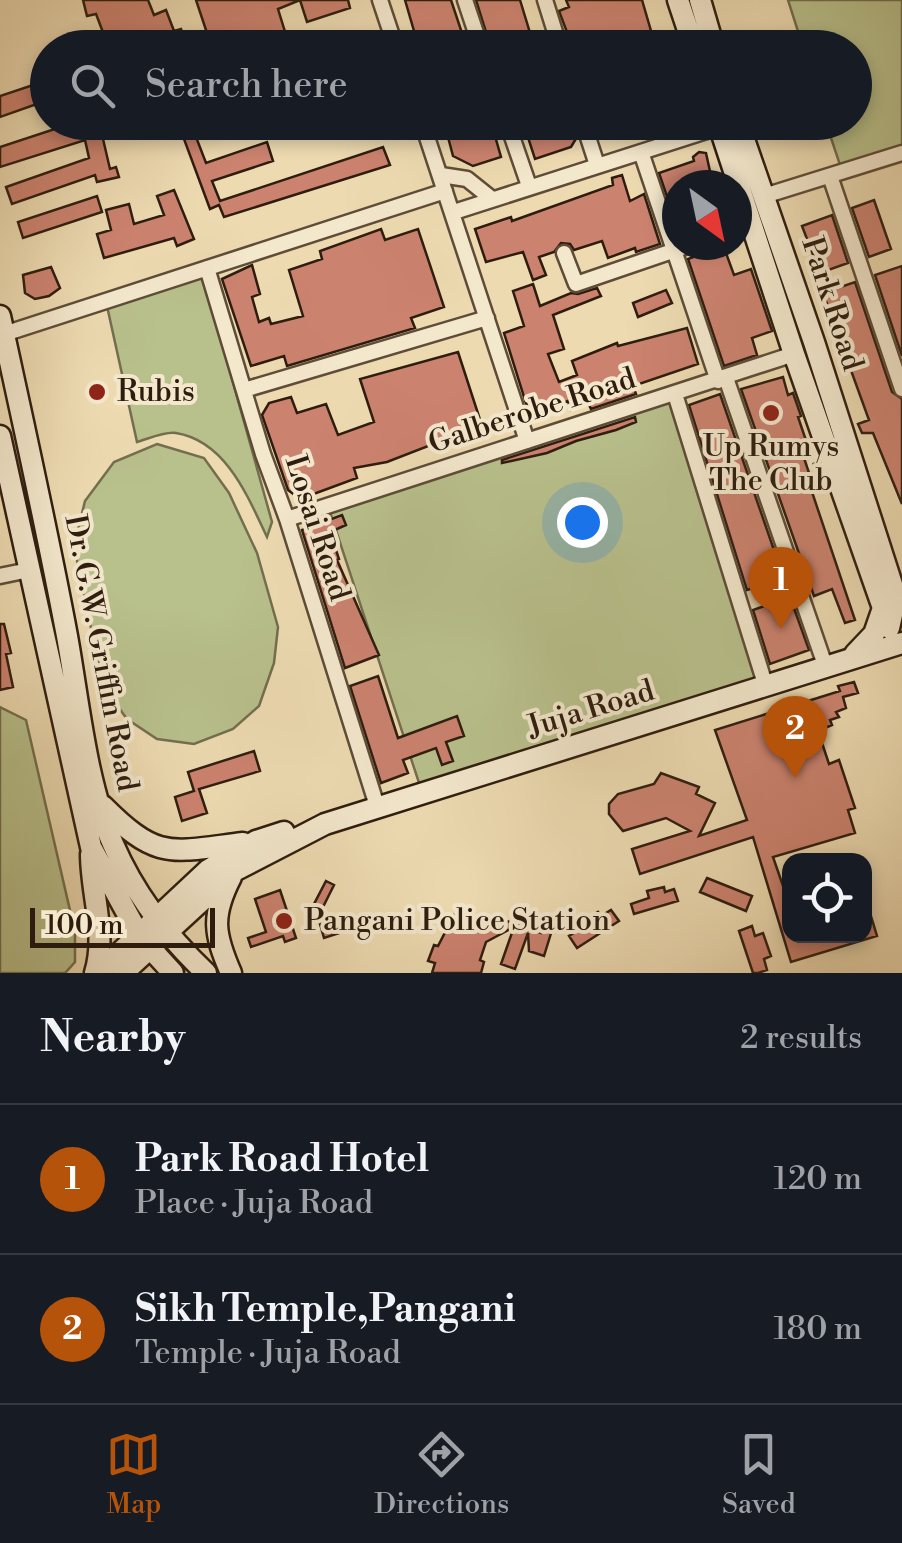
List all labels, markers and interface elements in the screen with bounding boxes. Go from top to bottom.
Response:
search box [30,30,872,140]
icon: search [65,58,120,113]
text: Search here [145,62,348,109]
north arrow [662,170,752,260]
street label: Park Road [793,232,871,376]
street label: Galberobe Road [423,360,641,462]
place label: Rubis [117,373,195,411]
marker: Rubis [86,381,108,403]
marker: Up Rumys The Club [760,402,782,424]
place label: Up Rumys The Club [703,428,839,500]
street label: Losai Road [276,450,358,606]
your location [557,497,608,548]
street label: Dr. G.W. Griffin Road [56,511,146,795]
pin: 1 [748,546,814,629]
street label: Juja Road [522,672,659,747]
pin: 2 [762,696,828,778]
map controls [782,853,872,943]
button: locate [782,853,872,943]
place label: Pangani Police Station [304,902,610,940]
scale bar [30,903,215,948]
text: 100 m [45,908,124,943]
marker: Pangani Police Station [273,910,295,932]
text: Nearby [40,1012,185,1065]
text: 2 results [740,1018,862,1058]
text: Park Road Hotel [135,1136,429,1183]
text: 1 [65,1159,80,1199]
text: 120 m [773,1159,862,1199]
text: Place · Juja Road [135,1183,373,1223]
text: Sikh Temple,Pangani [135,1286,516,1333]
text: 2 [62,1309,83,1349]
text: 180 m [773,1309,862,1349]
text: Temple · Juja Road [135,1333,401,1373]
tab: Map [106,1427,161,1522]
tab: Directions [374,1427,509,1522]
tab: Saved [722,1427,796,1522]

